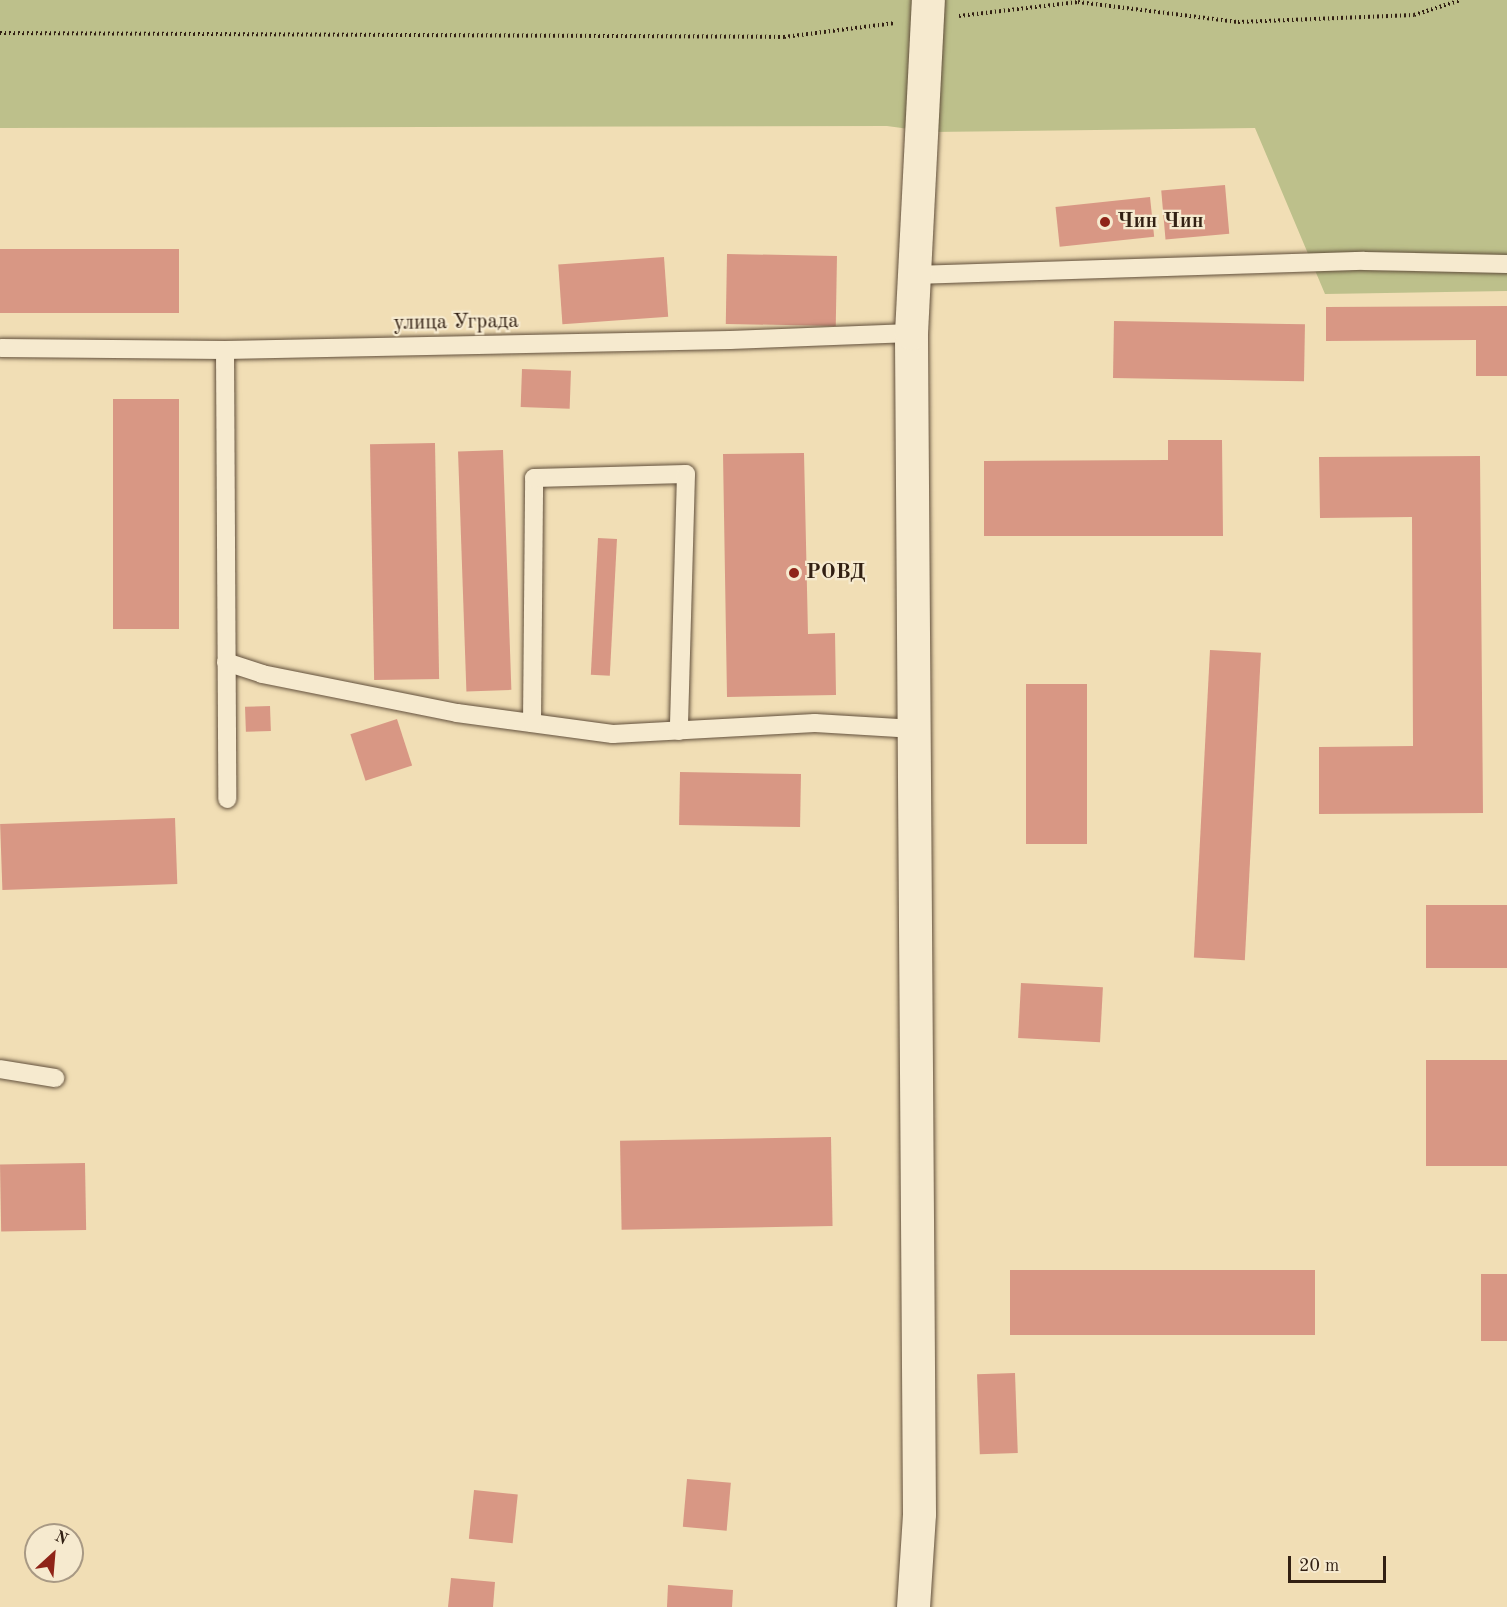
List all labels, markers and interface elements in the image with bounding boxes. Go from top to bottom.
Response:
place label: Чин Чин [1117,209,1204,235]
marker: Чин Чин [1098,215,1112,229]
street label: улица Уграда [393,309,519,337]
place label: РОВД [806,560,865,586]
marker: РОВД [787,566,801,580]
north arrow [24,1523,84,1583]
text: N [52,1529,70,1548]
scale bar [1291,1544,1388,1582]
text: 20 m [1299,1557,1339,1575]

